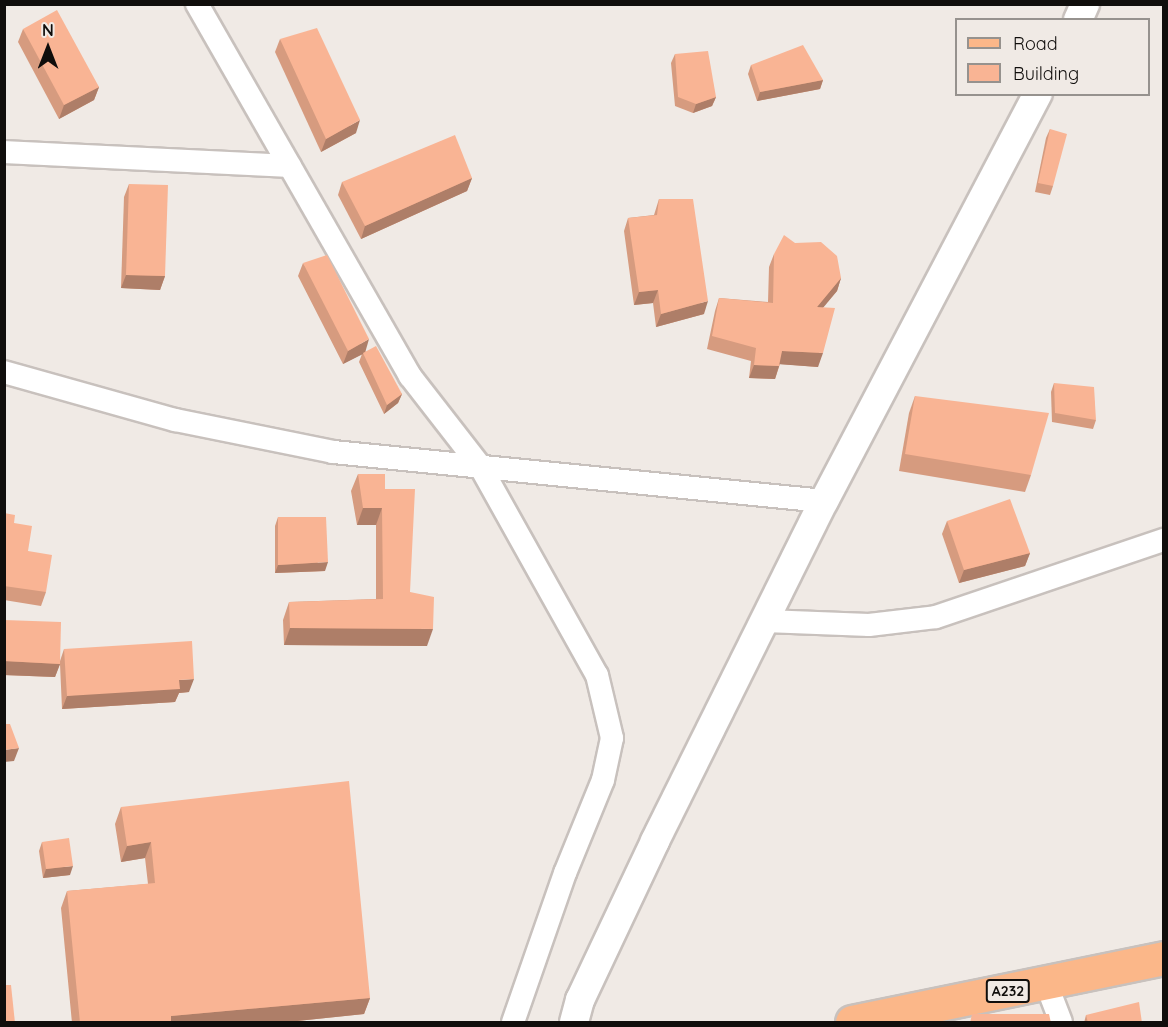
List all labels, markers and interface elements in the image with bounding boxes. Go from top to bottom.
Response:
north arrow [18,18,78,78]
legend [955,18,1150,96]
text: N [42,20,54,40]
text: Road [1013,32,1058,55]
text: Building [1013,62,1079,85]
road number: A232 [986,980,1030,1002]

